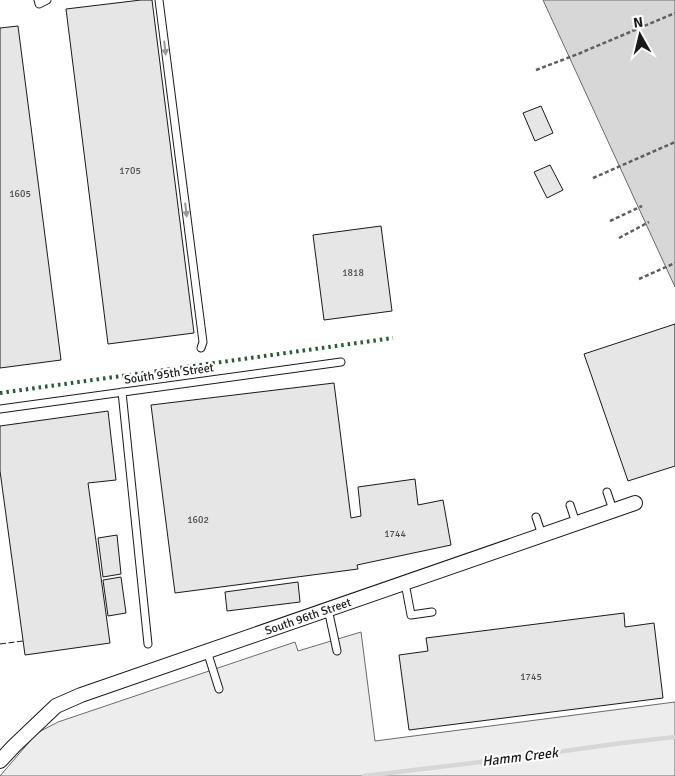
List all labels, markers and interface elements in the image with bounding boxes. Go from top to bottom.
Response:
north arrow [615,10,665,60]
text: N [632,14,644,32]
one-way arrow [161,41,169,57]
house number: 1705 [119,165,141,177]
house number: 1605 [9,188,31,200]
one-way arrow [182,202,190,218]
house number: 1818 [342,267,364,279]
street label: South 95th Street [123,360,215,388]
house number: 1602 [187,514,209,526]
house number: 1744 [384,528,406,540]
street label: South 96th Street [263,594,353,638]
house number: 1745 [520,671,542,683]
water label: Hamm Creek [481,744,561,770]

